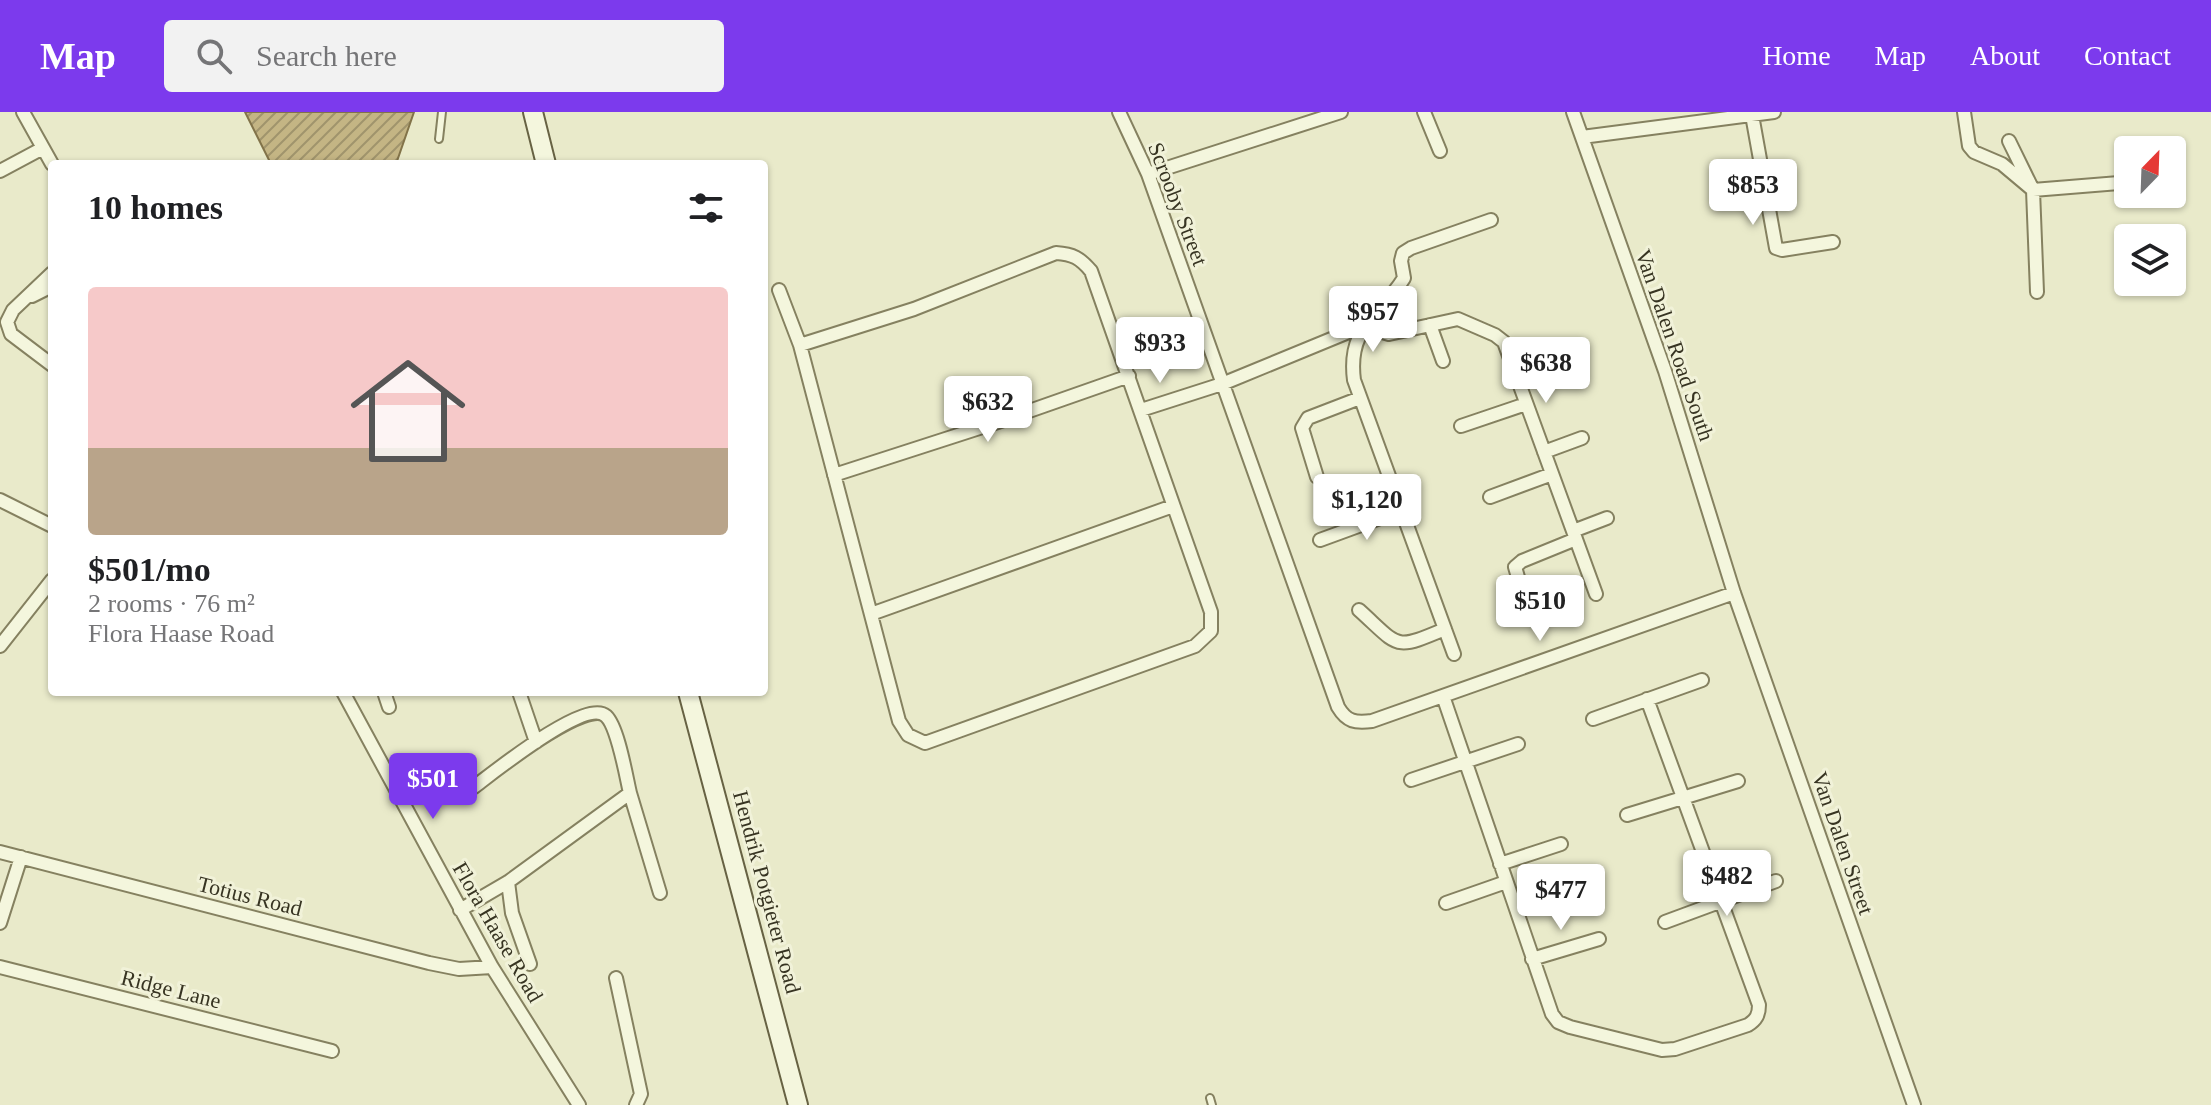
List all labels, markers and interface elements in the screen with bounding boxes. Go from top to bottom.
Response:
search box [164,20,724,92]
icon: search [192,34,236,78]
text: Map [40,35,116,77]
text: Search here [256,39,397,72]
text: Home [1762,40,1831,71]
text: Map [1875,40,1926,71]
text: About [1970,40,2040,71]
text: Contact [2084,40,2171,71]
north arrow [2114,136,2186,208]
map controls [2114,136,2186,296]
street label: Scrooby Street [1143,139,1213,269]
pin: $853 [1706,159,1800,227]
text: $853 [1727,170,1779,199]
icon: filters [684,186,728,230]
text: 10 homes [88,189,223,226]
button: layers [2114,224,2186,296]
street label: Van Dalen Road South [1630,246,1720,444]
pin: $957 [1326,286,1420,354]
text: $957 [1347,297,1399,326]
pin: $933 [1113,317,1207,385]
text: $933 [1134,328,1186,357]
pin: $638 [1499,337,1593,405]
icon: home [336,339,480,483]
text: $638 [1520,348,1572,377]
pin: $632 [941,376,1035,444]
text: $632 [962,387,1014,416]
pin: $1,120 [1302,474,1432,542]
text: $1,120 [1331,485,1403,514]
text: $501/mo [88,551,211,588]
pin: $510 [1493,575,1587,643]
text: $510 [1514,586,1566,615]
text: 2 rooms · 76 m² [88,589,255,618]
text: Flora Haase Road [88,619,274,648]
pin: $501 [386,753,480,821]
text: $501 [407,764,459,793]
street label: Van Dalen Street [1807,768,1879,918]
street label: Hendrik Potgieter Road [728,788,806,996]
pin: $482 [1680,850,1774,918]
street label: Flora Haase Road [448,857,548,1007]
text: $482 [1701,861,1753,890]
pin: $477 [1514,864,1608,932]
street label: Totius Road [195,871,305,921]
text: $477 [1535,875,1587,904]
street label: Ridge Lane [118,965,224,1013]

